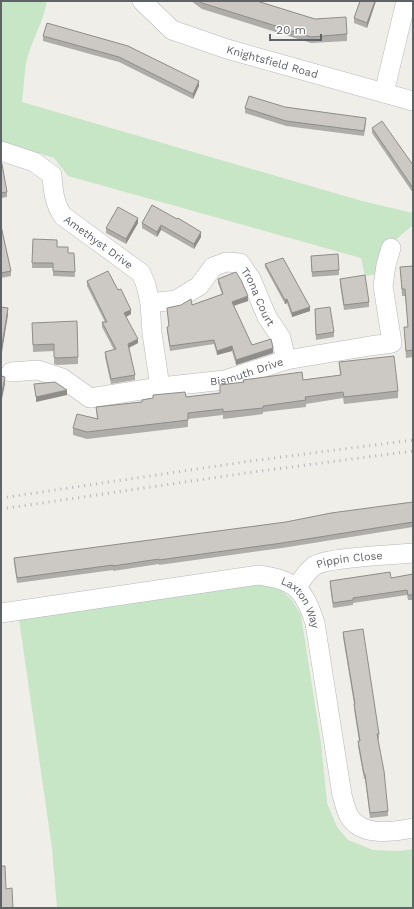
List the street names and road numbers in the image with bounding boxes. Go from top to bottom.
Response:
street label: Knightsfield Road [225,43,319,81]
street label: Amethyst Drive [61,213,135,272]
street label: Trona Court [238,265,277,329]
street label: Bismuth Drive [210,355,285,389]
street label: Pippin Close [315,549,383,571]
street label: Laxton Way [279,574,322,629]

